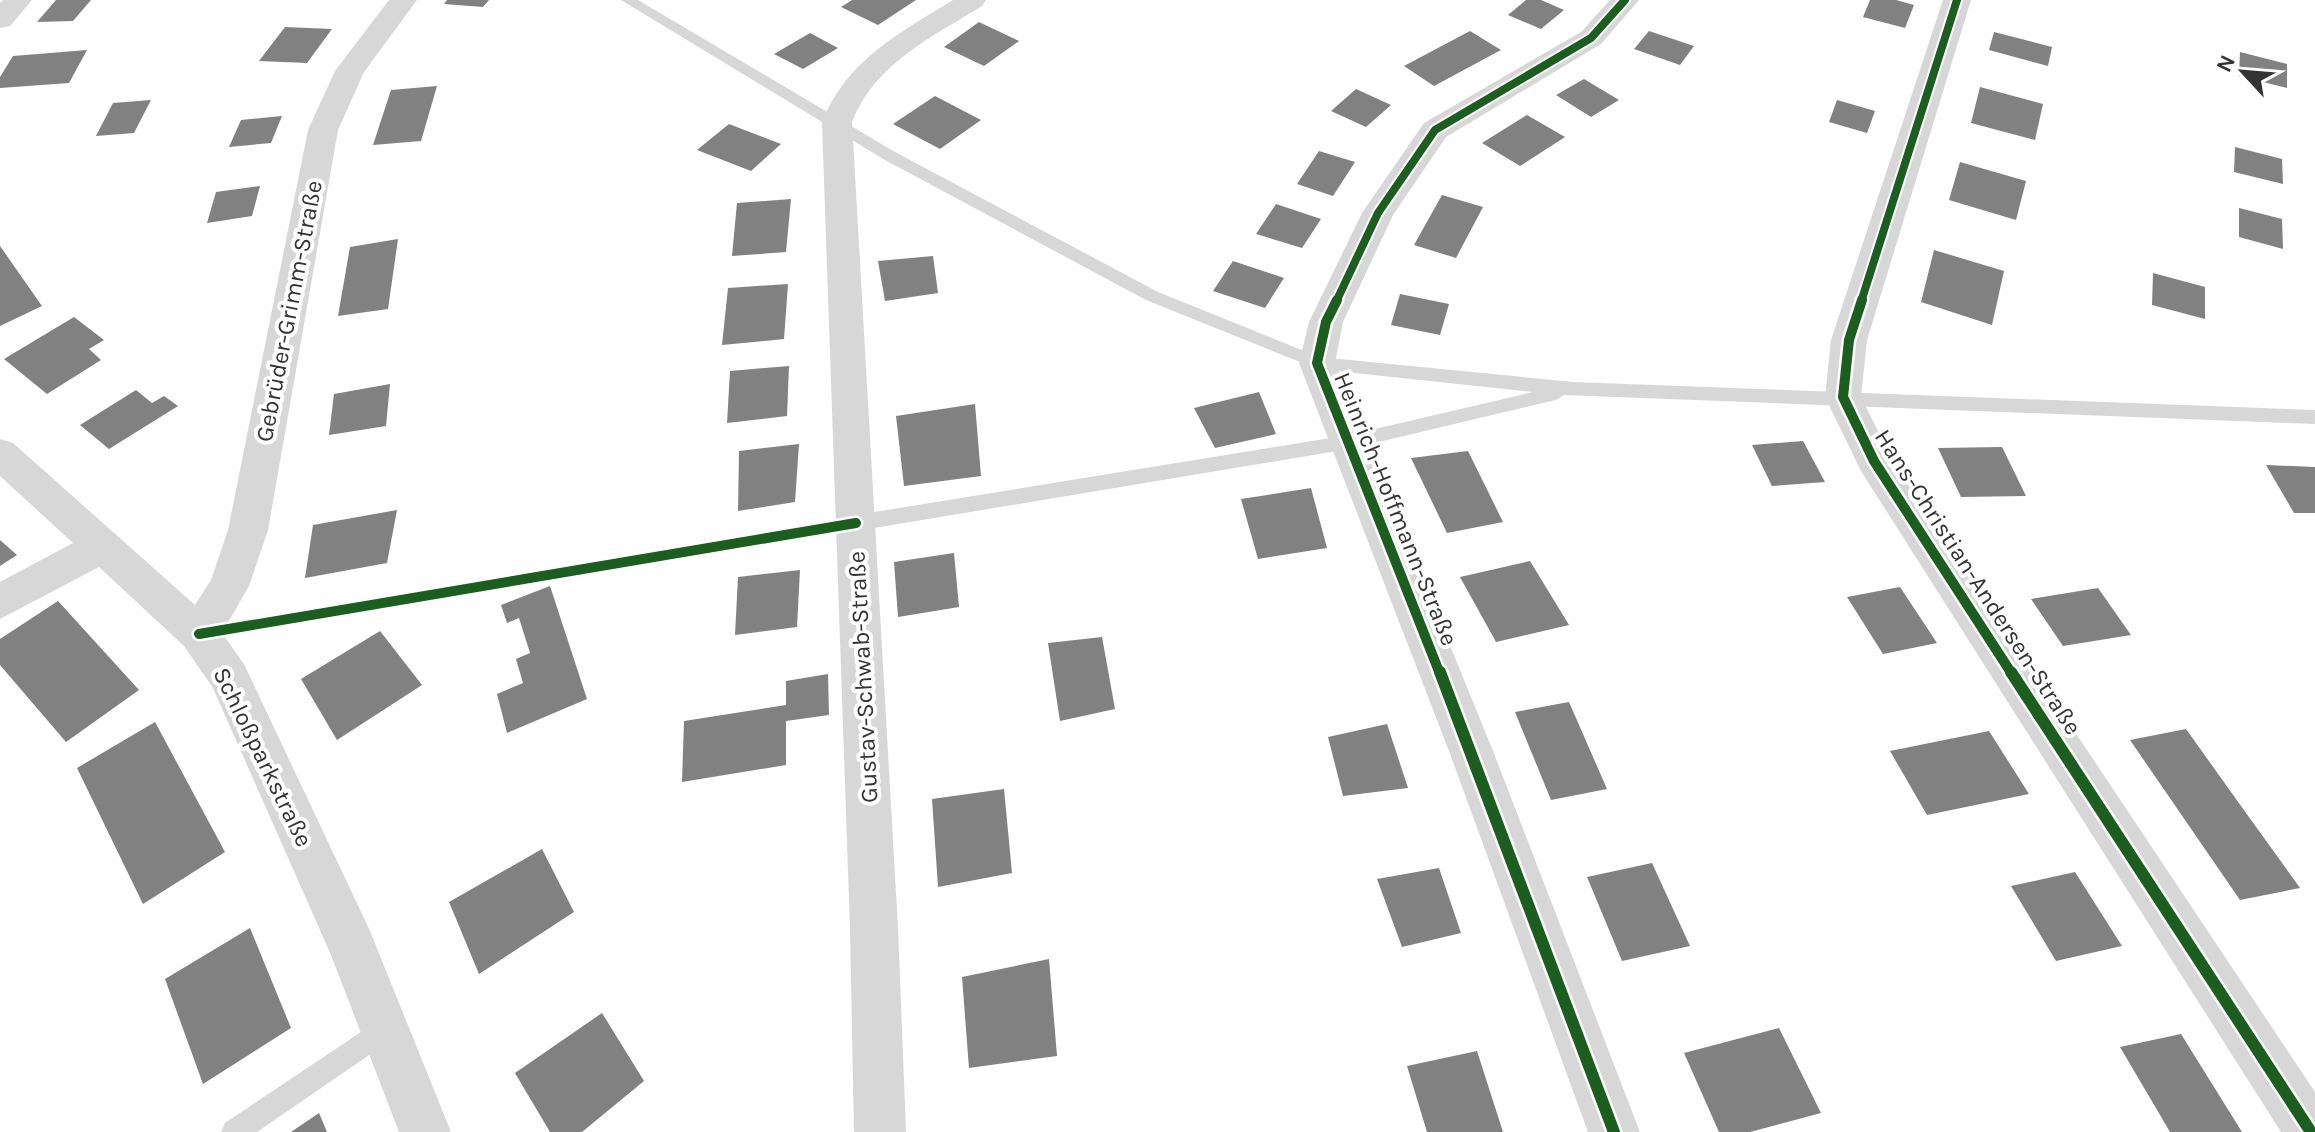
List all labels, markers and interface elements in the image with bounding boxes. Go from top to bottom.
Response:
north arrow [2203,32,2283,112]
text: N [2211,51,2241,76]
street label: Gebrüder-Grimm-Straße [250,178,328,444]
street label: Heinrich-Hoffmann-Straße [1328,368,1464,650]
street label: Hans-Christian-Andersen-Straße [1869,424,2087,740]
street label: Gustav-Schwab-Straße [842,550,884,804]
street label: Schloßparkstraße [207,663,319,851]

